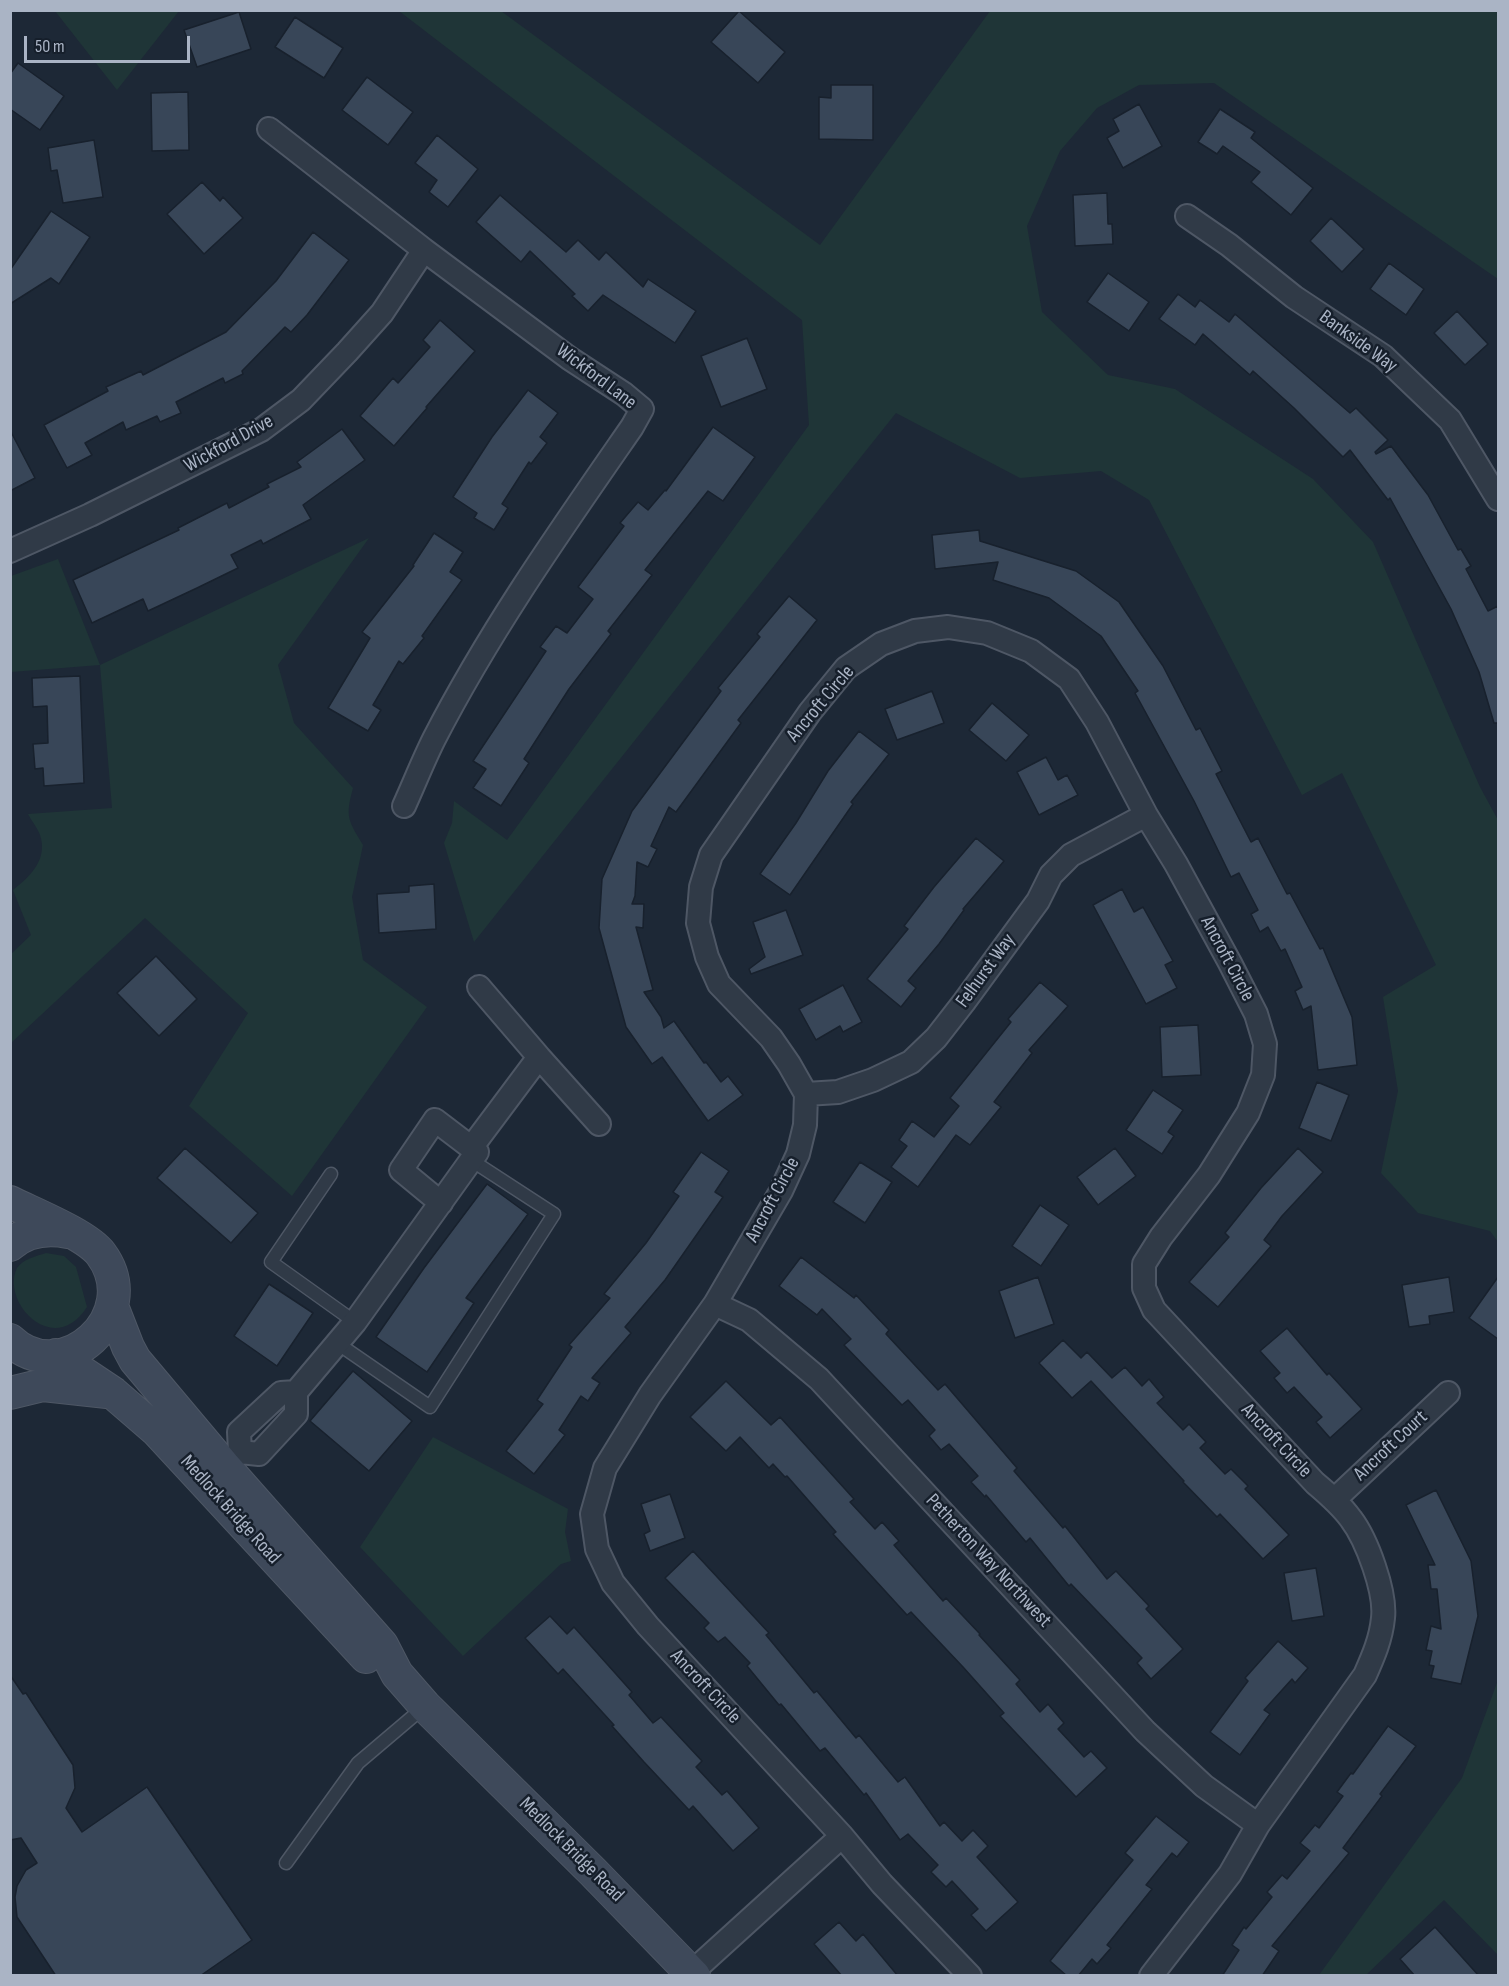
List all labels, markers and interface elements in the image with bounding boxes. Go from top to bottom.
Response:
scale bar [27,24,194,62]
text: 50 m [35,36,65,57]
street label: Bankside Way [1314,306,1402,378]
street label: Wickford Lane [551,339,641,415]
street label: Wickford Drive [180,410,278,478]
street label: Ancroft Circle [782,661,860,747]
street label: Ancroft Circle [1195,912,1259,1006]
street label: Felhurst Way [951,929,1021,1013]
street label: Ancroft Circle [741,1153,805,1247]
street label: Ancroft Circle [1236,1399,1316,1483]
street label: Ancroft Court [1349,1406,1433,1486]
street label: Medlock Bridge Road [175,1451,285,1569]
street label: Petherton Way Northwest [920,1489,1056,1633]
street label: Ancroft Circle [665,1645,745,1729]
street label: Medlock Bridge Road [514,1793,628,1907]

